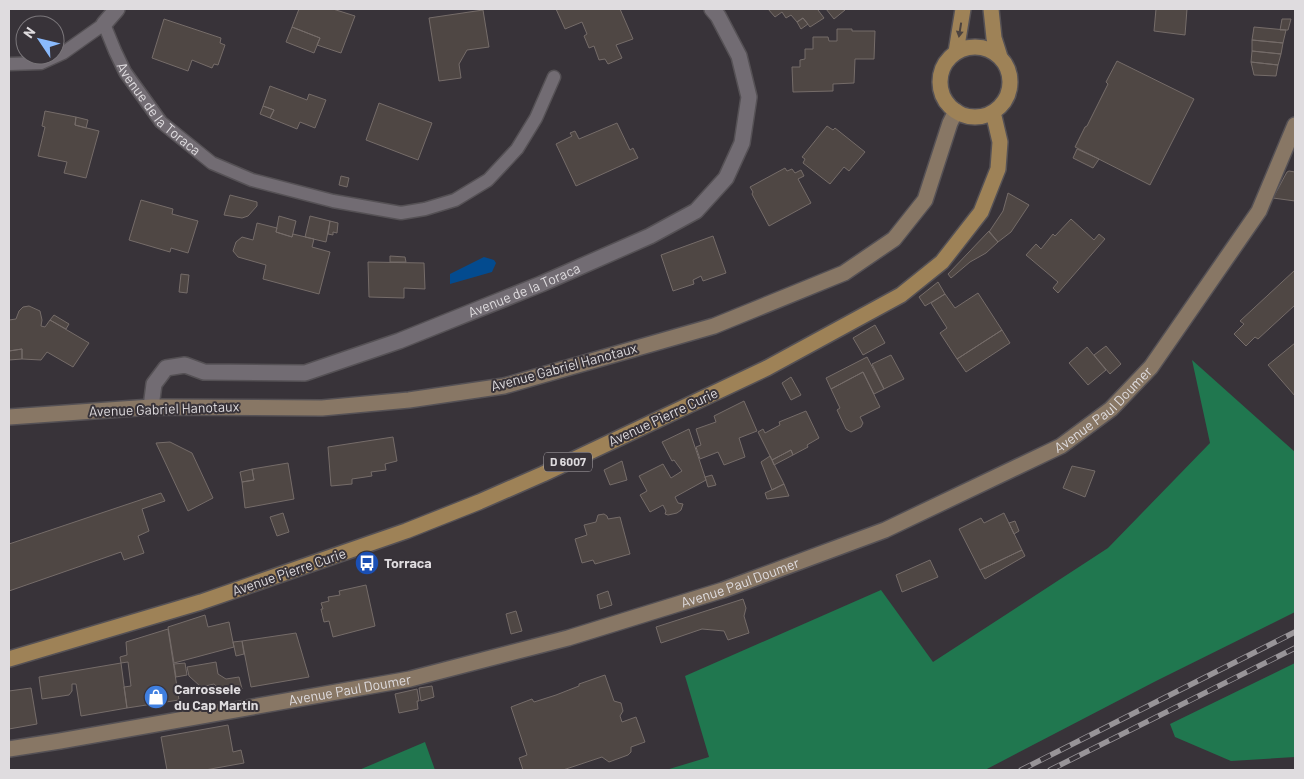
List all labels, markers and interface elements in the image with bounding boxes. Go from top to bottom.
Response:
north arrow [15,15,65,65]
one-way arrow [955,23,963,39]
text: N [19,24,39,41]
street label: Avenue de la Toraca [114,59,204,159]
street label: Avenue de la Toraca [465,259,583,320]
street label: Avenue Gabriel Hanotaux [489,339,639,394]
street label: Avenue Paul Doumer [1051,363,1155,456]
street label: Avenue Pierre Curie [605,384,720,449]
street label: Avenue Gabriel Hanotaux [88,397,240,420]
road number: D 6007 [544,452,592,472]
street label: Avenue Pierre Curie [230,544,348,599]
bus stop icon: Torraca [354,550,380,576]
place label: Torraca [384,554,432,571]
street label: Avenue Paul Doumer [679,554,801,611]
street label: Avenue Paul Doumer [287,670,412,708]
place label: Carrosseie du Cap Martin [174,680,258,713]
shop icon: Carrosseie du Cap Martin [143,684,169,710]

